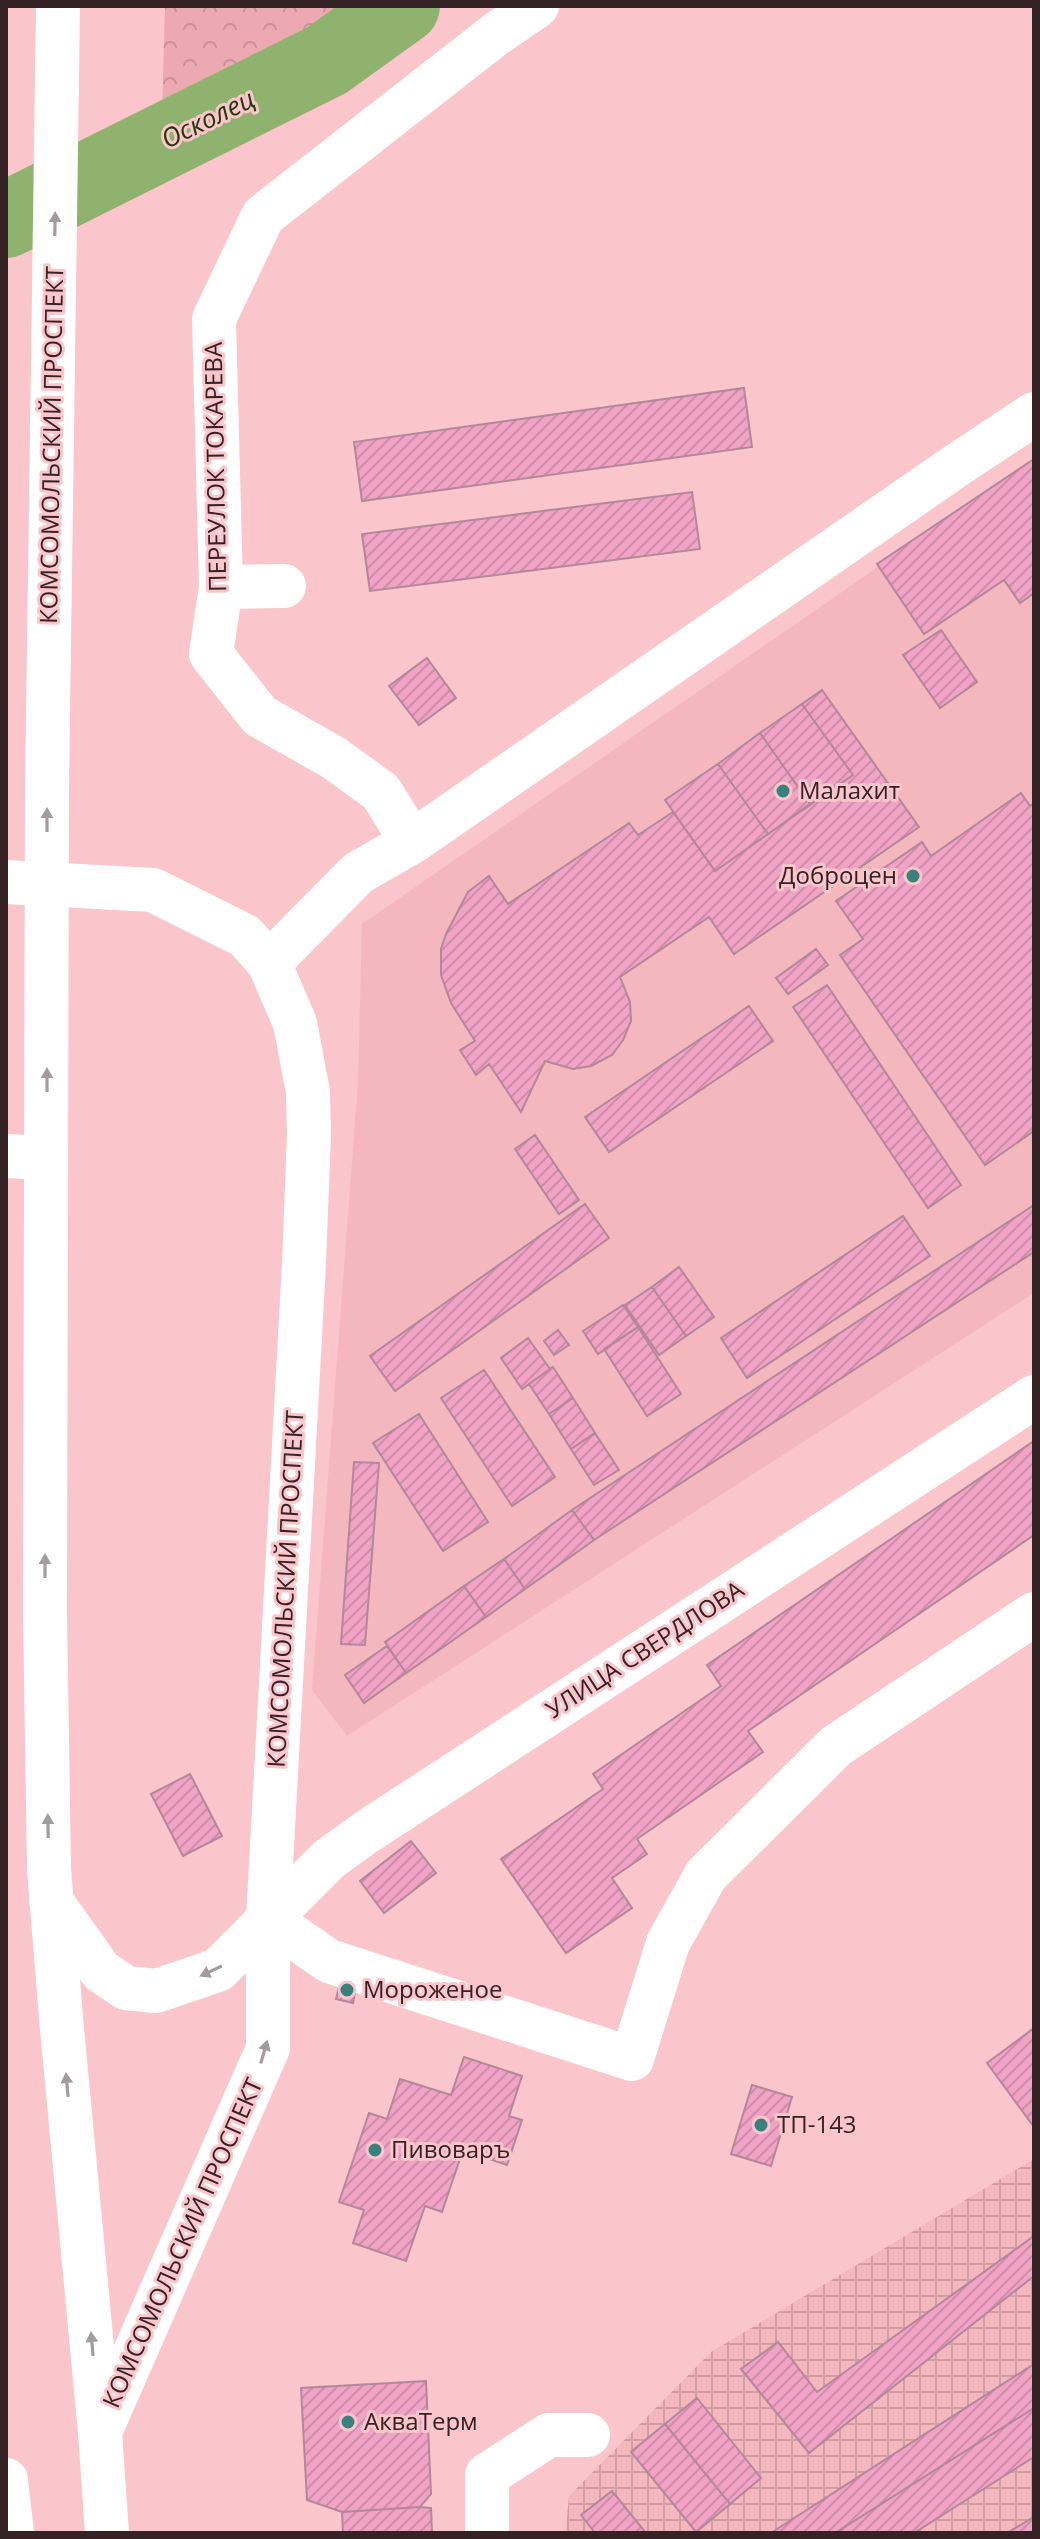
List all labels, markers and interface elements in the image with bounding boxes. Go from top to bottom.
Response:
water label: Осколец [155,80,260,156]
one-way arrow [49,211,61,236]
street label: КОМСОМОЛЬСКИЙ ПРОСПЕКТ [31,266,70,624]
street label: ПЕРЕУЛОК ТОКАРЕВА [196,341,233,592]
place label: Малахит [799,773,900,806]
marker: Малахит [774,782,792,800]
one-way arrow [41,807,53,832]
place label: Доброцен [779,858,897,891]
marker: Доброцен [904,867,922,885]
one-way arrow [41,1067,53,1092]
street label: КОМСОМОЛЬСКИЙ ПРОСПЕКТ [259,1409,310,1768]
one-way arrow [39,1553,51,1578]
street label: УЛИЦА СВЕРДЛОВА [539,1572,750,1725]
one-way arrow [42,1813,55,1838]
one-way arrow [199,1964,222,1978]
place label: Мороженое [363,1972,502,2005]
marker: Мороженое [338,1981,356,1999]
one-way arrow [258,2040,271,2064]
one-way arrow [60,2072,73,2097]
street label: КОМСОМОЛЬСКИЙ ПРОСПЕКТ [94,2072,269,2413]
place label: ТП-143 [777,2107,857,2140]
marker: ТП-143 [752,2116,770,2134]
place label: Пивоваръ [391,2132,510,2165]
marker: Пивоваръ [366,2141,384,2159]
one-way arrow [85,2331,98,2356]
place label: АкваТерм [364,2404,478,2437]
marker: АкваТерм [339,2413,357,2431]

